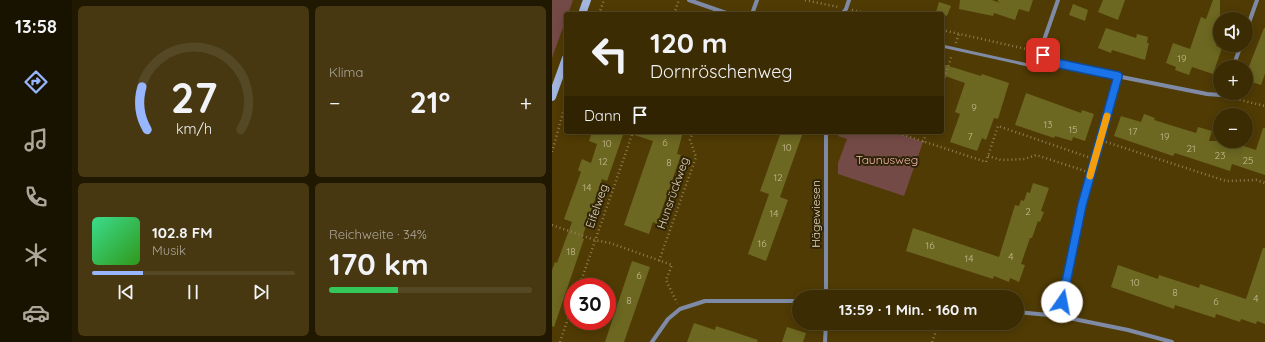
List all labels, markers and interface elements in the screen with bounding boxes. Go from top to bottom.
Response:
map controls [1213,12,1253,148]
button: sound [1213,12,1253,52]
text: 13:58 [15,15,57,38]
text: 120 m [650,25,728,60]
icon: left [584,28,636,80]
pin [1026,38,1060,72]
icon: arrive [1032,44,1054,66]
house number: 19 [1177,52,1187,65]
text: Dornröschenweg [650,60,793,83]
button: + [1213,60,1253,100]
text: Klima [329,64,363,80]
icon: directions [22,68,50,96]
text: 27 [170,70,217,122]
text: 21° [410,83,450,121]
text: − [329,89,340,117]
text: + [520,89,532,117]
house number: 9 [971,101,977,114]
icon: arrive [629,104,651,126]
text: Dann [584,106,621,125]
button: − [1213,108,1253,148]
house number: 13 [1044,118,1052,131]
text: km/h [175,119,212,137]
house number: 15 [1068,123,1078,136]
house number: 17 [1129,125,1137,138]
icon: music [22,126,50,154]
house number: 7 [967,130,973,143]
house number: 19 [1160,130,1170,143]
house number: 6 [662,136,668,149]
house number: 10 [602,137,612,150]
house number: 10 [782,141,792,154]
house number: 21 [1186,142,1196,155]
house number: 23 [1215,149,1225,162]
park label: Taunusweg [856,152,918,167]
house number: 25 [1243,154,1254,167]
house number: 12 [598,155,608,168]
street label: Hunsrückweg [653,155,692,231]
house number: 8 [666,156,672,169]
house number: 12 [773,171,783,184]
street label: Hägewiesen [808,180,823,248]
house number: 14 [583,181,591,194]
street label: Eifelweg [582,182,611,230]
icon: phone [22,183,50,211]
house number: 2 [1025,205,1031,218]
house number: 14 [770,207,778,220]
text: 102.8 FM [152,223,212,242]
text: Reichweite · 34% [329,226,427,242]
house number: 16 [757,237,767,250]
house number: 16 [925,239,935,252]
icon: climate [22,241,50,269]
text: Musik [152,242,186,258]
text: 170 km [329,245,429,283]
house number: 18 [566,245,576,258]
house number: 4 [1008,250,1014,263]
house number: 14 [965,252,973,265]
house number: 6 [636,269,642,282]
house number: 10 [1130,276,1140,289]
speed limit sign: 30 [564,278,616,330]
icon: previous [115,281,137,303]
icon: pause [182,281,204,303]
icon: next [250,281,272,303]
position arrow [1041,281,1083,323]
house number: 8 [1172,286,1178,299]
house number: 4 [1253,292,1259,305]
house number: 8 [626,294,632,307]
house number: 6 [1213,295,1219,308]
icon: car [22,299,50,327]
text: 13:59 · 1 Min. · 160 m [839,300,977,319]

